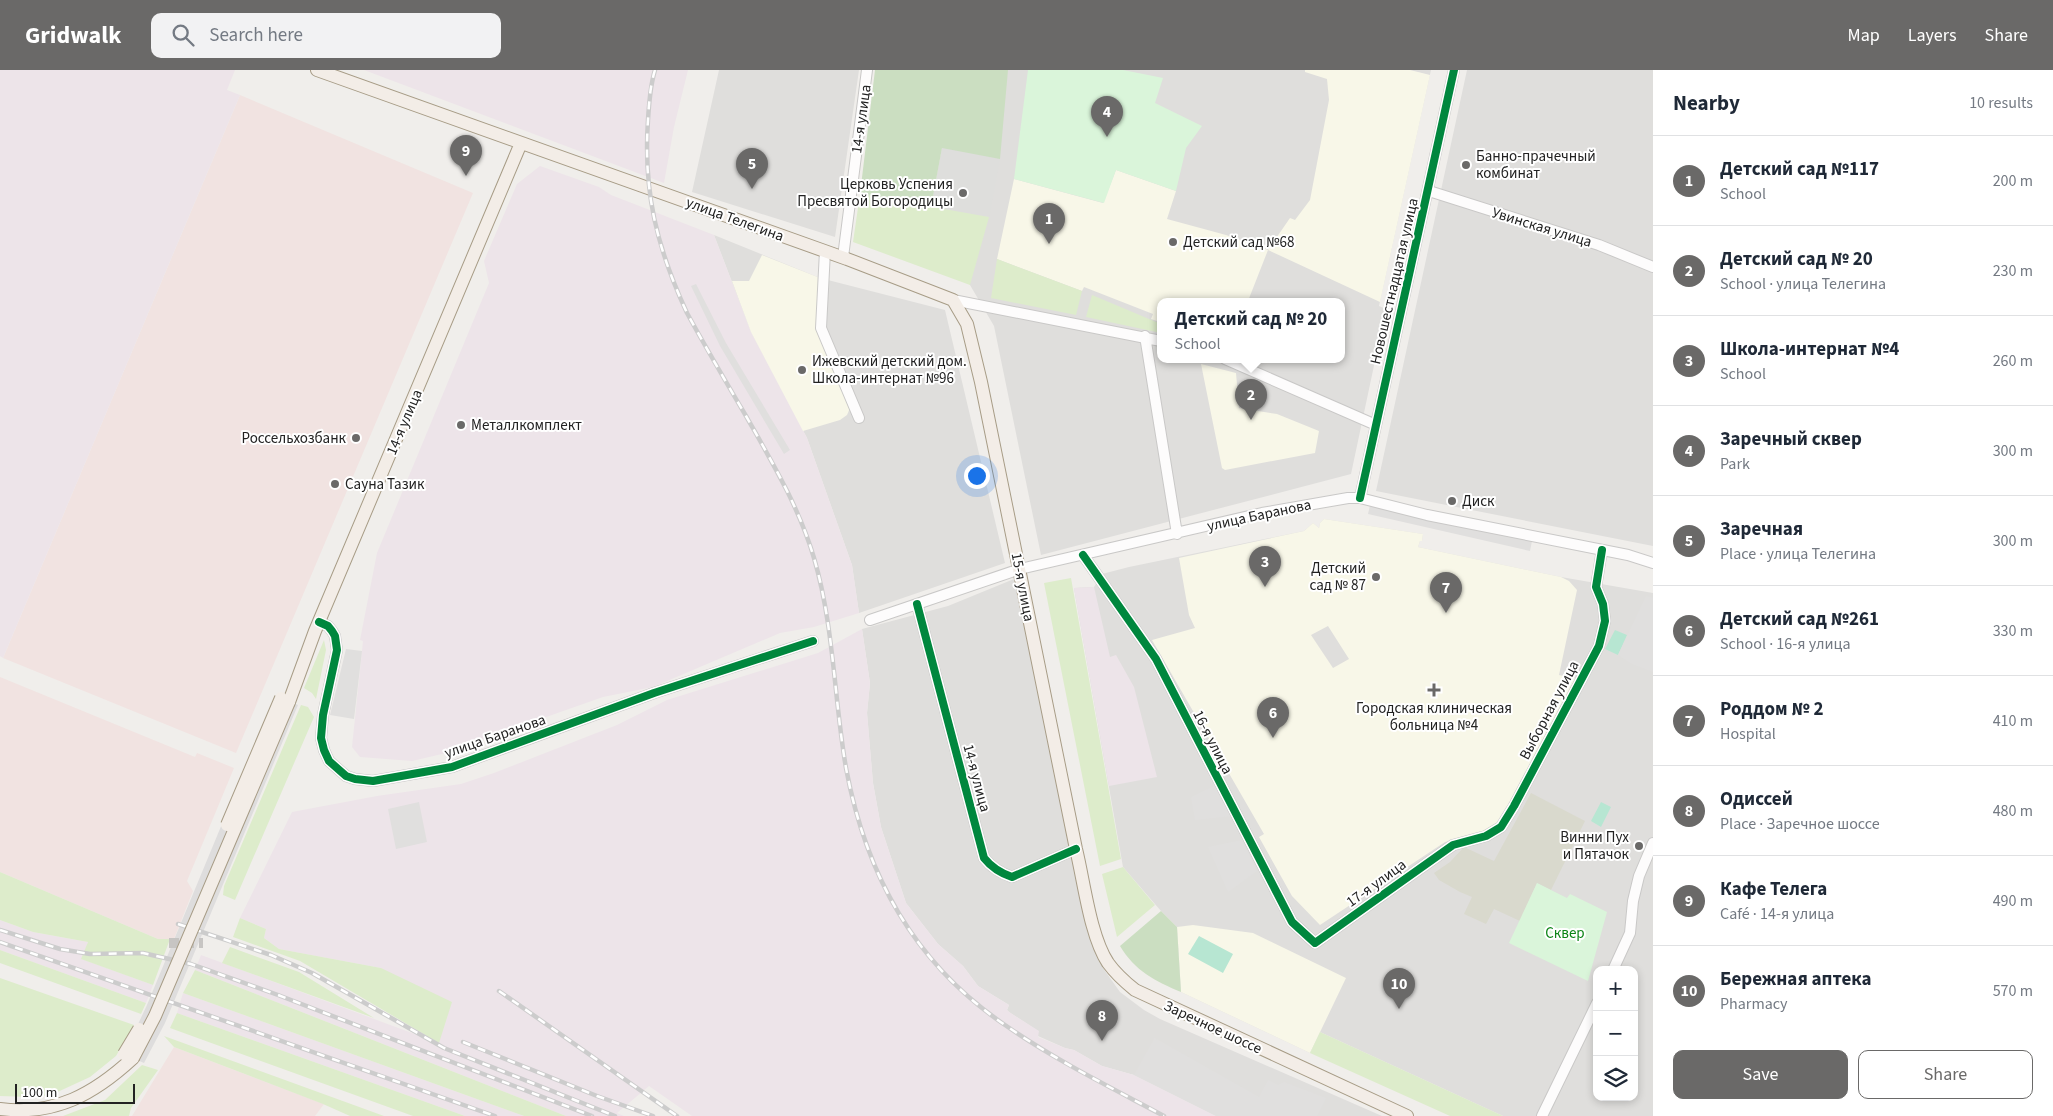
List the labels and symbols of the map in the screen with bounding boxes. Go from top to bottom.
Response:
street label: 14-я улица [846,83,877,155]
pin: 4 [1091,96,1123,137]
pin: 9 [450,135,482,176]
place label: Банно-прачечный комбинат [1476,146,1596,184]
pin: 5 [736,148,768,189]
marker: Банно-прачечный комбинат [1460,159,1472,171]
place label: Церковь Успения Пресвятой Богородицы [797,174,953,212]
marker: Церковь Успения Пресвятой Богородицы [957,187,969,199]
street label: улица Телегина [683,192,787,247]
street label: Новошестнадцатая улица [1365,196,1424,366]
street label: Увинская улица [1489,202,1594,253]
pin: 1 [1033,203,1065,244]
place label: Детский сад №68 [1183,232,1294,253]
marker: Детский сад №68 [1167,236,1179,248]
place label: Ижевский детский дом. Школа-интернат №96 [812,351,967,389]
marker: Ижевский детский дом. Школа-интернат №96 [796,364,808,376]
pin: 2 [1235,379,1267,420]
street label: 14-я улица [381,386,428,458]
place label: Металлкомплект [471,415,582,436]
marker: Металлкомплект [455,419,467,431]
place label: Россельхозбанк [242,428,347,449]
marker: Россельхозбанк [350,432,362,444]
your location [964,463,990,489]
place label: Сауна Тазик [345,474,425,495]
marker: Сауна Тазик [329,478,341,490]
place label: Диск [1462,491,1495,512]
street label: улица Баранова [1205,494,1313,537]
marker: Диск [1446,495,1458,507]
pin: 3 [1249,546,1281,587]
street label: 15-я улица [1006,551,1039,623]
place label: Детский сад № 87 [1309,558,1366,596]
marker: Детский сад № 87 [1370,571,1382,583]
pin: 7 [1430,572,1462,613]
street label: Выборная улица [1514,657,1584,764]
marker: Городская клиническая больница №4 [1427,683,1441,697]
pin: 6 [1257,697,1289,738]
place label: Городская клиническая больница №4 [1356,698,1512,736]
street label: 16-я улица [1187,707,1238,778]
street label: улица Баранова [442,709,549,764]
street label: 14-я улица [957,742,996,814]
place label: Винни Пух и Пятачок [1560,827,1630,865]
marker: Винни Пух и Пятачок [1633,840,1645,852]
street label: 17-я улица [1342,854,1411,912]
park label: Сквер [1545,923,1585,944]
pin: 10 [1383,968,1415,1009]
street label: Заречное шоссе [1160,996,1265,1059]
pin: 8 [1086,1000,1118,1041]
scale bar [15,1081,135,1104]

